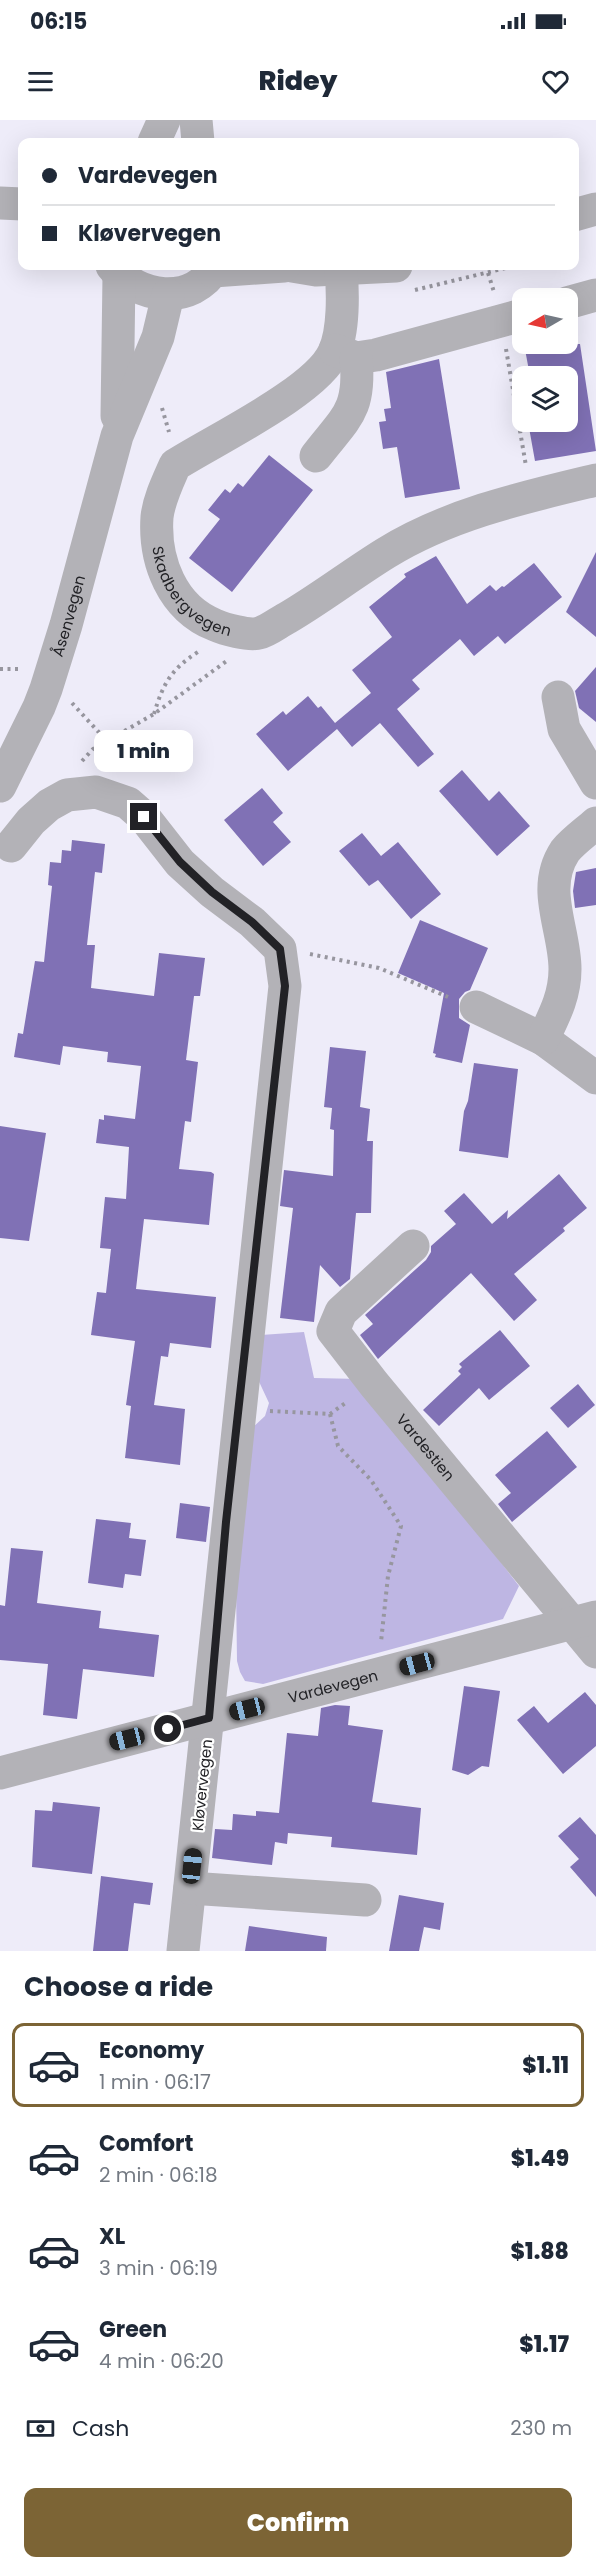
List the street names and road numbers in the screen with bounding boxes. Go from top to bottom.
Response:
street label: Skadbergvegen [148,544,234,640]
street label: Åsenvegen [46,573,90,659]
street label: Vardestien [392,1409,460,1485]
street label: Vardevegen [286,1664,380,1708]
street label: Kløvervegen [187,1738,217,1832]

